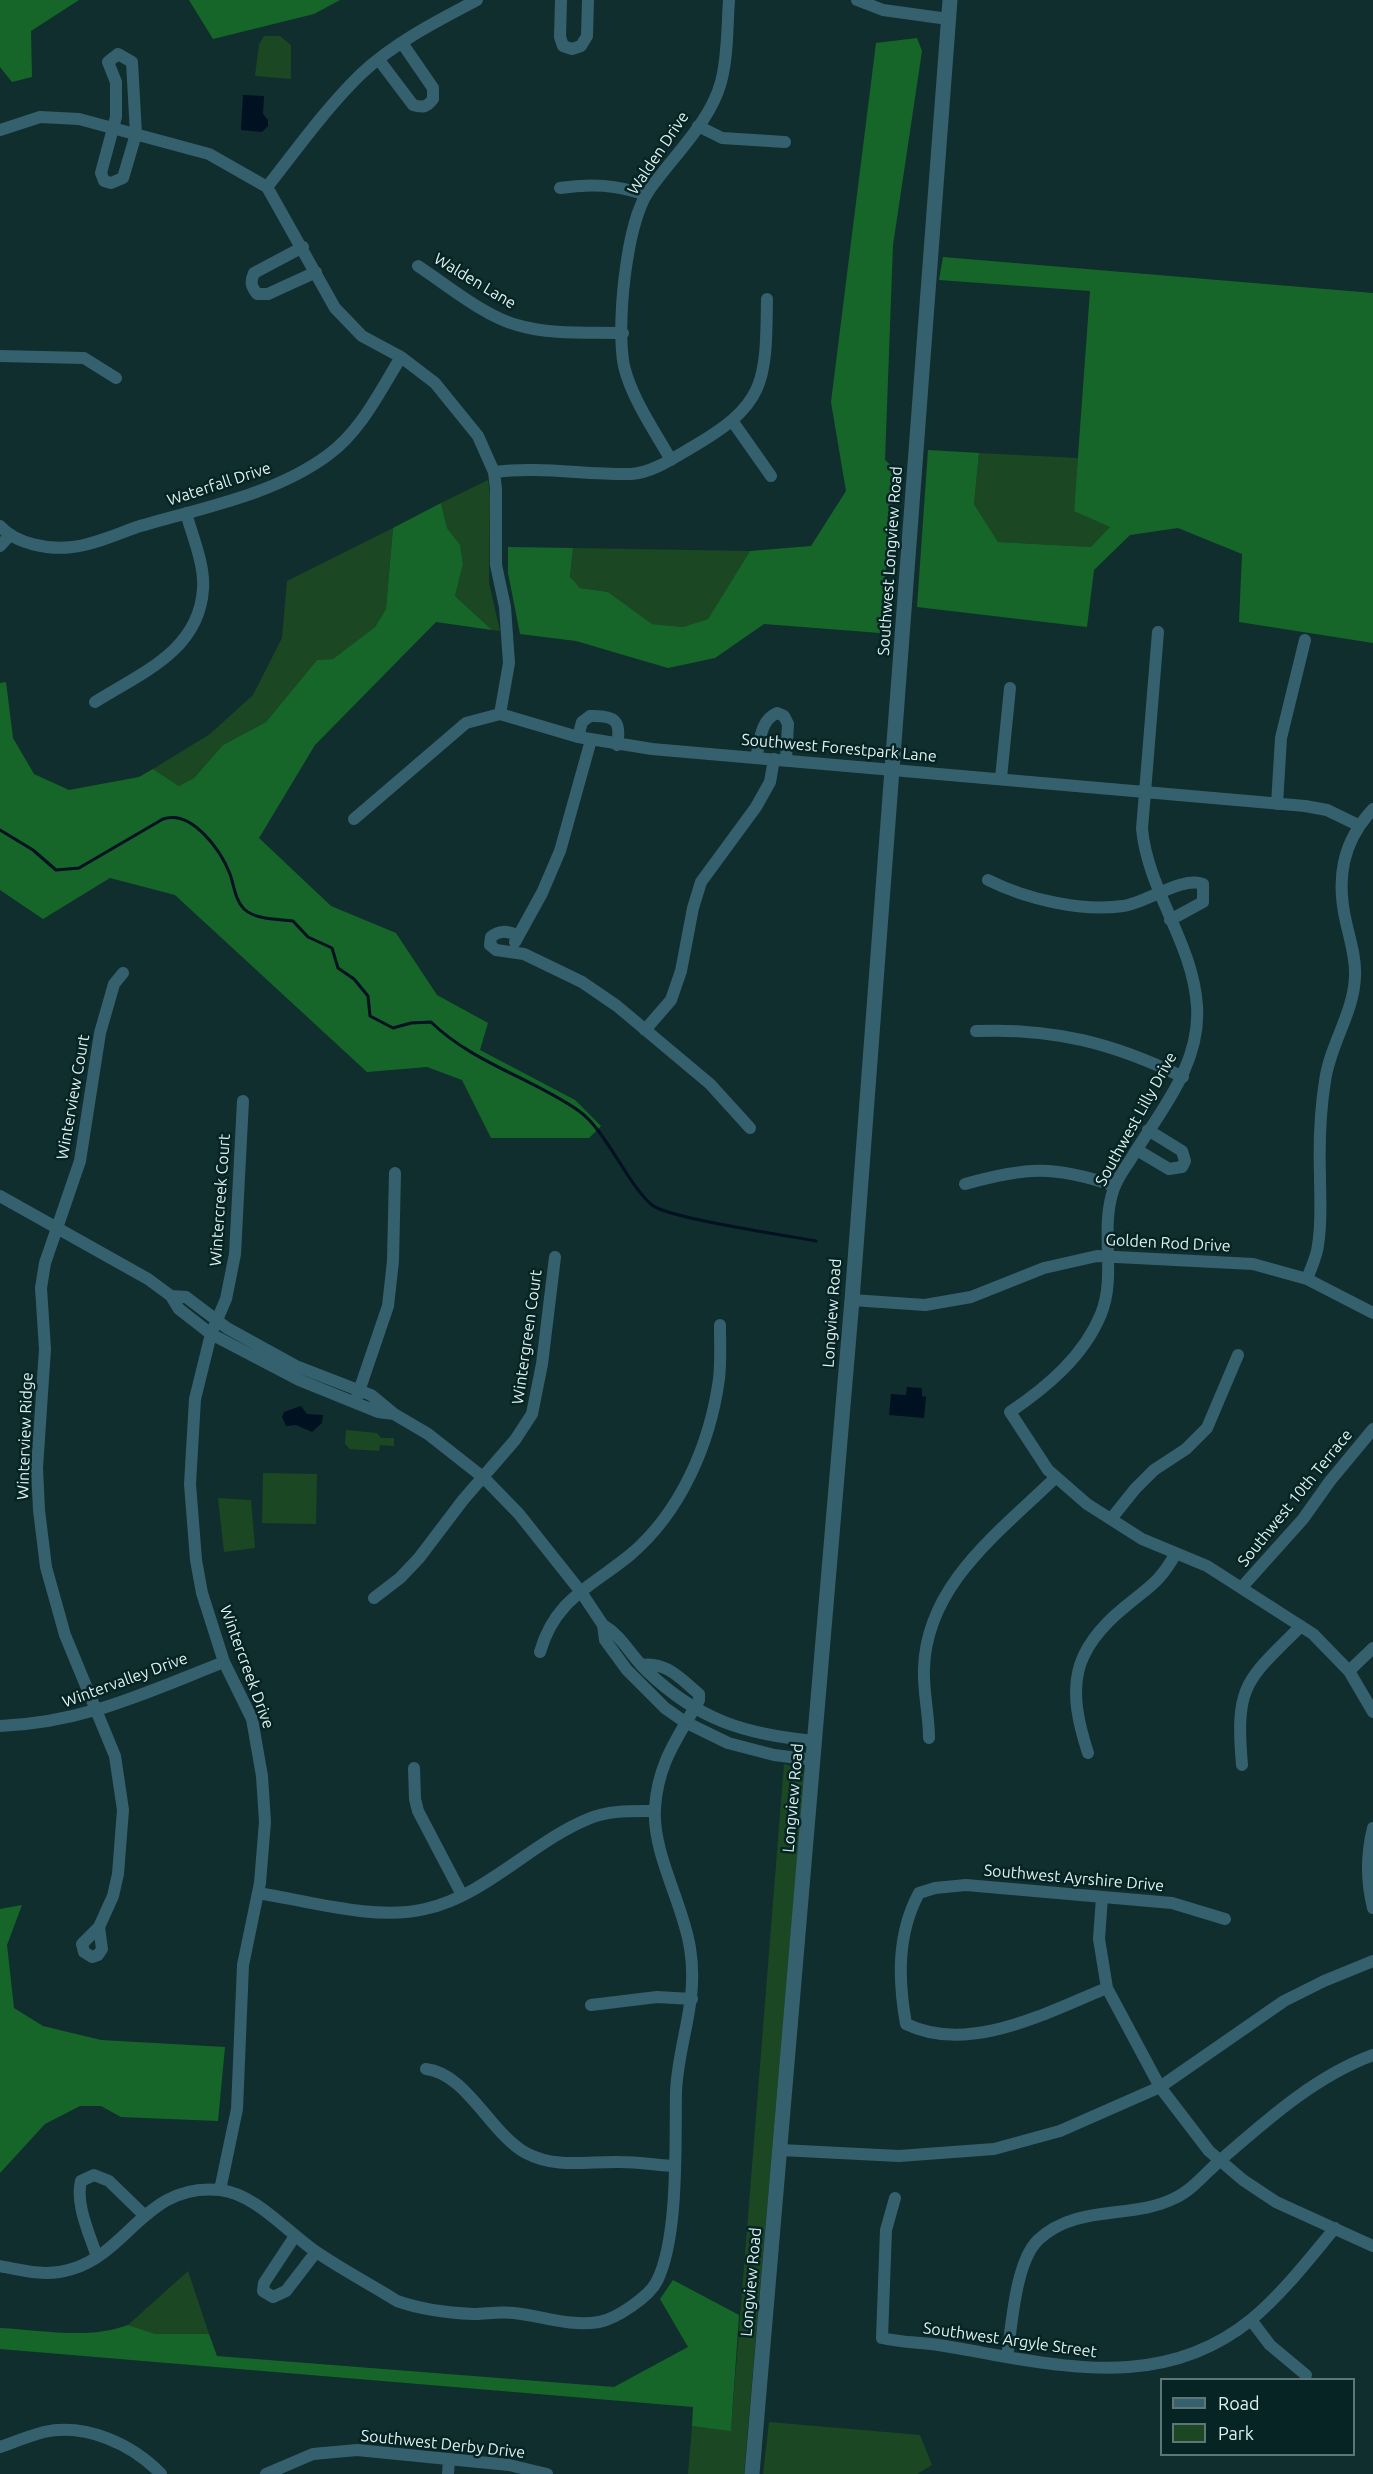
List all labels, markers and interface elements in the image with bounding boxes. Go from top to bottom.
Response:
street label: Walden Drive [623,108,693,198]
street label: Walden Lane [431,249,519,313]
street label: Waterfall Drive [165,458,273,510]
street label: Southwest Longview Road [874,466,906,656]
street label: Southwest Forestpark Lane [741,730,937,766]
street label: Winterview Court [53,1033,93,1161]
street label: Southwest Lilly Drive [1091,1049,1181,1189]
street label: Wintercreek Court [206,1133,234,1267]
street label: Golden Rod Drive [1105,1230,1231,1256]
street label: Longview Road [819,1258,845,1368]
street label: Wintergreen Court [508,1269,546,1405]
street label: Winterview Ridge [13,1372,37,1500]
street label: Southwest 10th Terrace [1234,1425,1356,1571]
street label: Wintercreek Drive [216,1603,278,1731]
street label: Wintervalley Drive [60,1648,190,1712]
street label: Longview Road [779,1743,807,1853]
street label: Southwest Ayrshire Drive [983,1861,1165,1895]
street label: Longview Road [737,2227,765,2337]
street label: Southwest Argyle Street [922,2318,1098,2362]
legend [1160,2378,1355,2456]
text: Road [1218,2393,1260,2413]
text: Park [1218,2423,1254,2443]
street label: Southwest Derby Drive [360,2426,526,2462]

